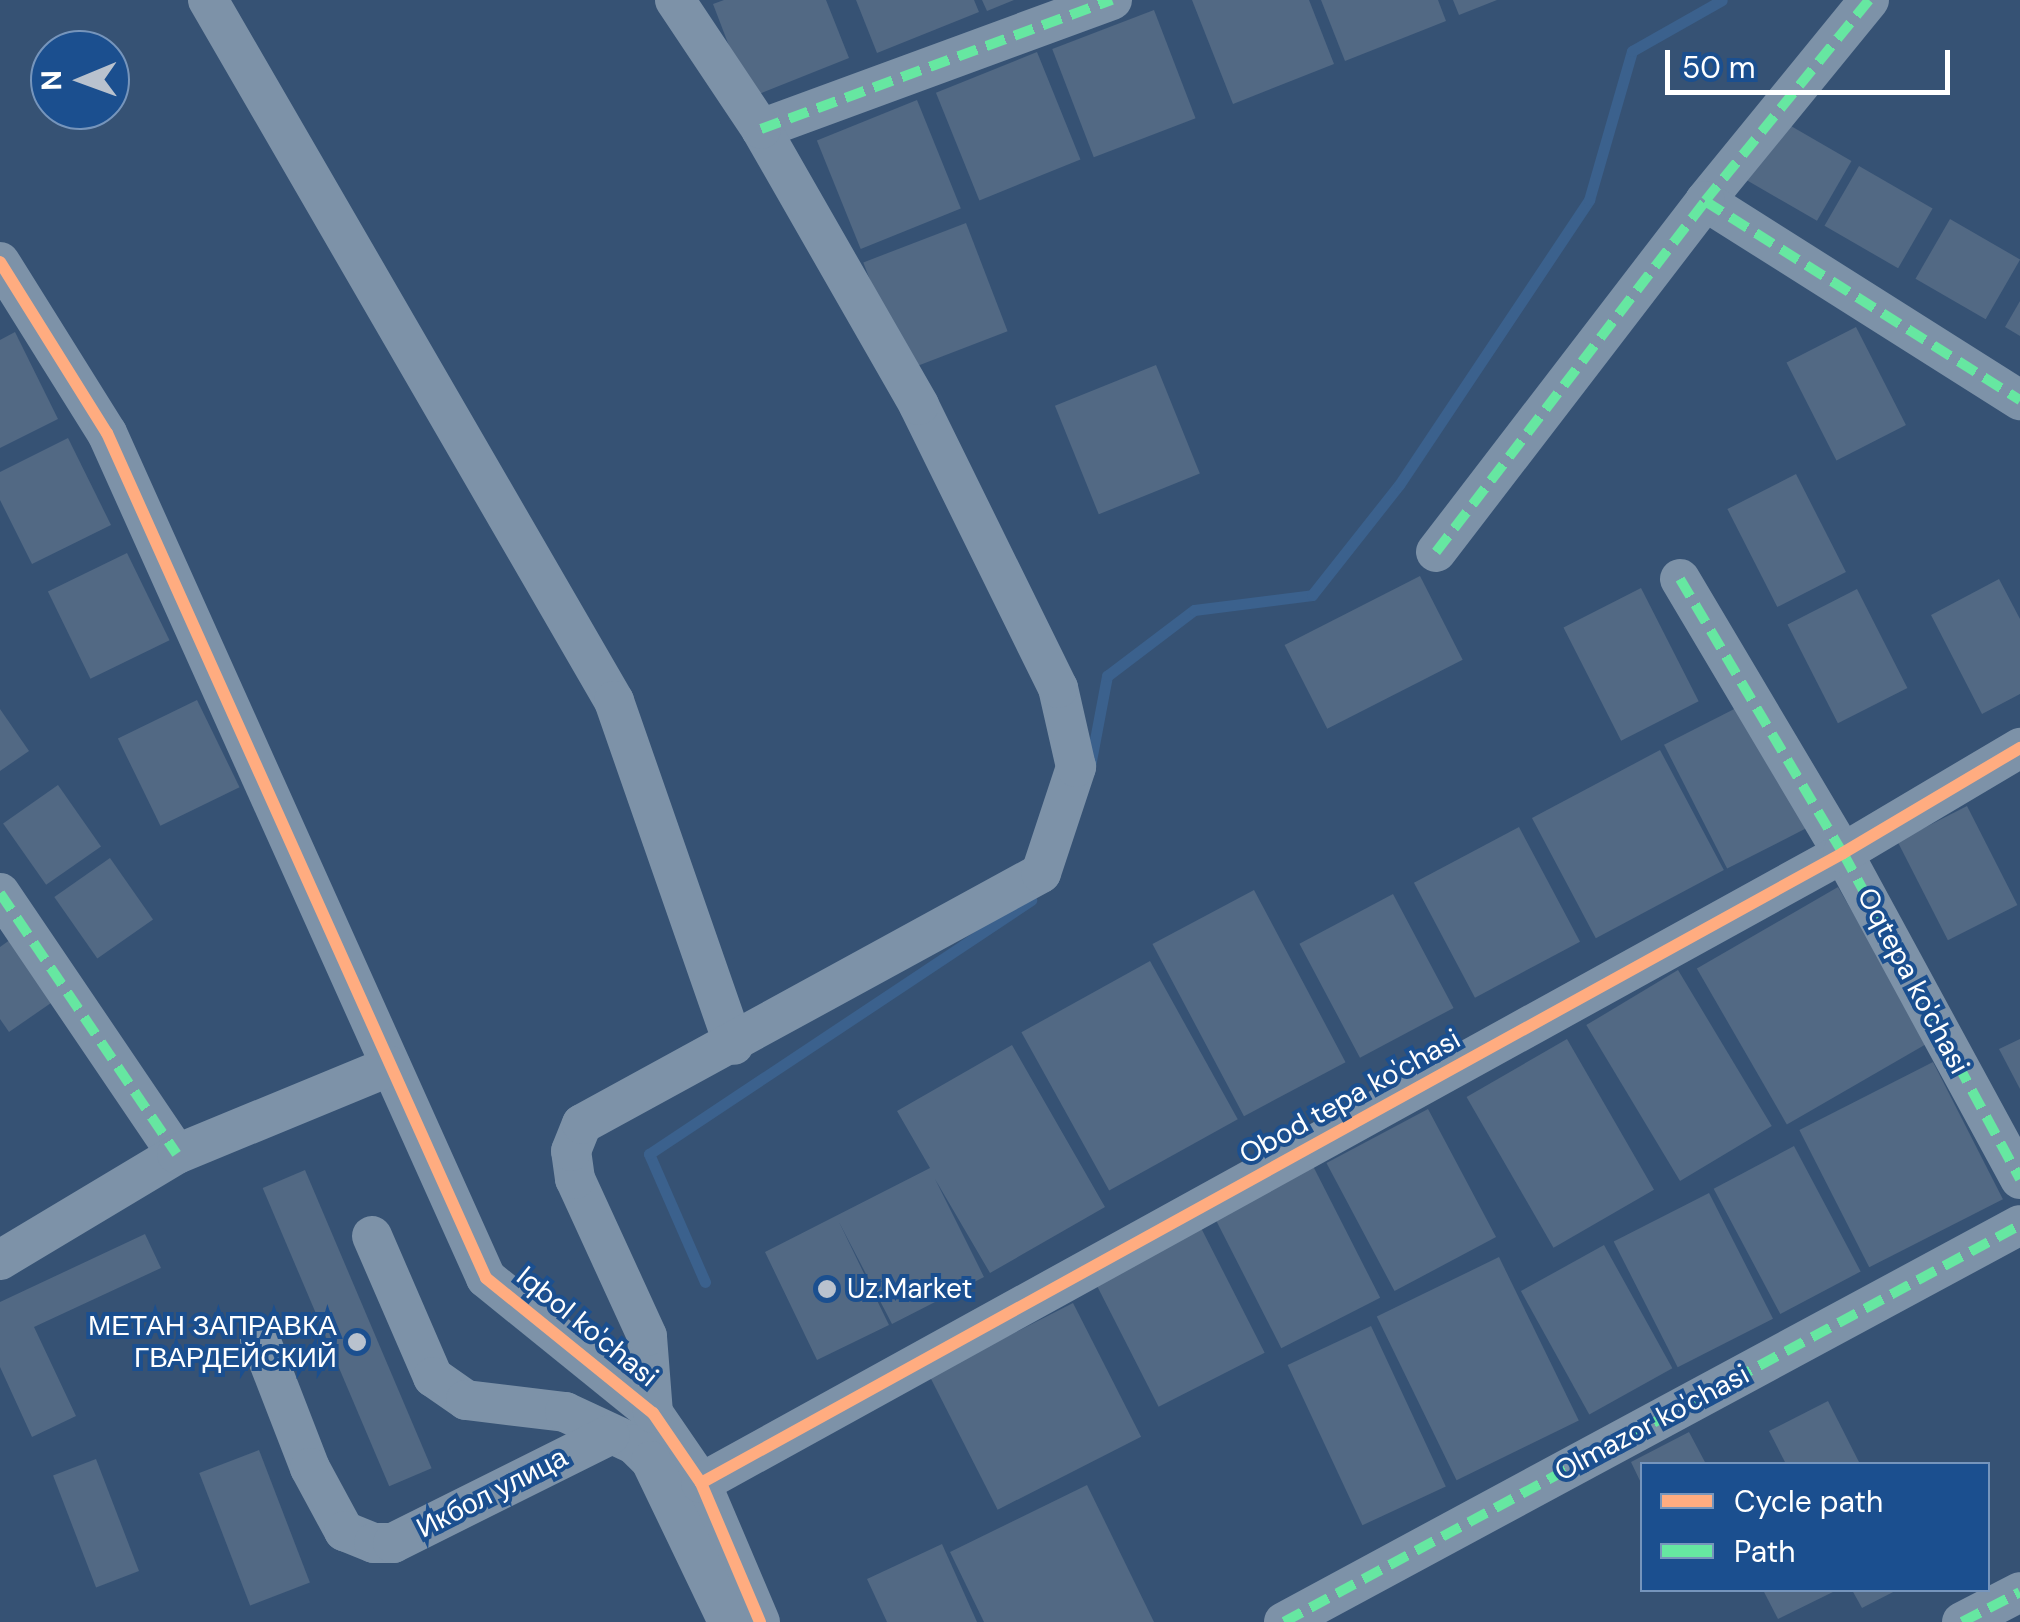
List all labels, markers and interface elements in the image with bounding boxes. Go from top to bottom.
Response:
north arrow [30,30,130,130]
scale bar [1670,30,1955,92]
text: 50 m [1682,48,1756,87]
text: N [33,70,70,91]
street label: Oqtepa ko'chasi [1850,882,1976,1080]
street label: Obod tepa ko'chasi [1234,1022,1466,1172]
street label: Iqbol ko'chasi [510,1260,664,1394]
place label: Uz.Market [847,1272,972,1306]
marker: Uz.Market [816,1278,838,1300]
place label: МЕТАН ЗАПРАВКА ГВАРДЕЙСКИЙ [88,1309,337,1375]
marker: МЕТАН ЗАПРАВКА ГВАРДЕЙСКИЙ [346,1331,368,1353]
street label: Olmazor ko'chasi [1549,1358,1755,1488]
street label: Икбол улица [411,1441,573,1545]
legend [1640,1462,1990,1592]
text: Cycle path [1734,1482,1883,1521]
text: Path [1734,1532,1796,1571]

